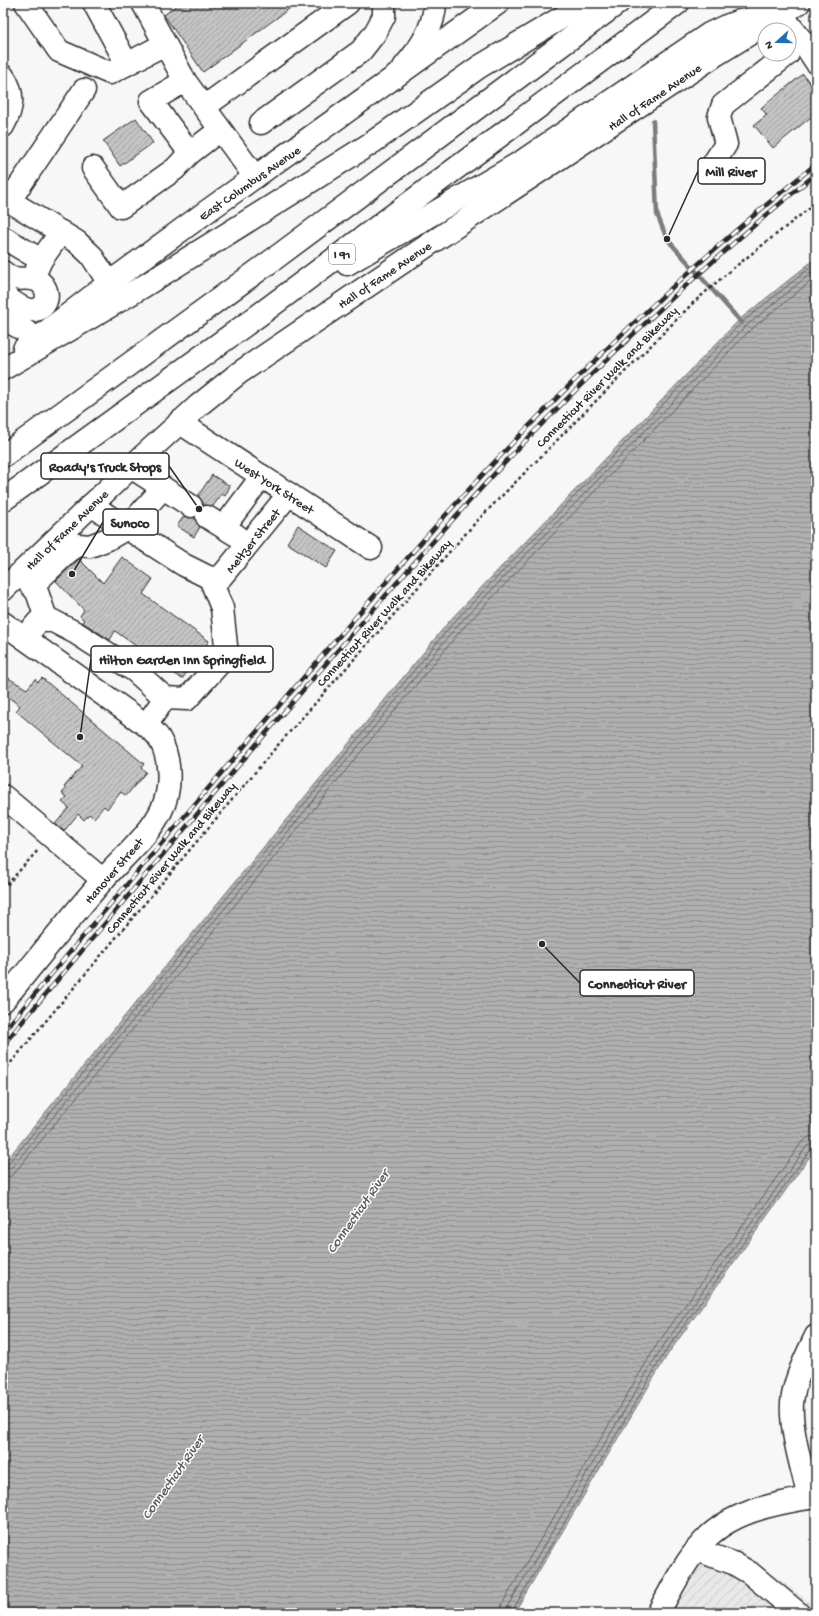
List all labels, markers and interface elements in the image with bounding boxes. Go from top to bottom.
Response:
north arrow [757,22,797,62]
text: N [763,39,776,50]
street label: Hall of Fame Avenue [606,61,705,135]
street label: East Columbus Avenue [197,143,304,225]
callout: Mill River [698,158,765,184]
text: Mill River [706,165,759,182]
street label: Hall of Fame Avenue [336,239,435,313]
road number: I 91 [329,244,355,264]
street label: Connecticut River Walk and Bikeway [534,304,682,452]
callout: Roady's Truck Stops [41,453,169,479]
street label: West York Street [231,456,318,519]
text: Roady's Truck Stops [48,460,162,477]
street label: Hall of Fame Avenue [23,487,112,574]
street label: Meltzer Street [223,505,286,577]
callout: Sunoco [103,509,158,535]
text: Sunoco [110,516,150,533]
street label: Connecticut River Walk and Bikeway [314,536,456,691]
callout: Hilton Garden Inn Springfield [91,646,273,672]
text: Hilton Garden Inn Springfield [99,653,267,670]
street label: Connecticut River Walk and Bikeway [104,779,240,938]
street label: Hanover Street [82,834,149,908]
callout: Connecticut River [580,970,694,996]
text: Connecticut River [587,977,688,994]
water label: Connecticut River [324,1165,396,1257]
water label: Connecticut River [139,1431,211,1523]

